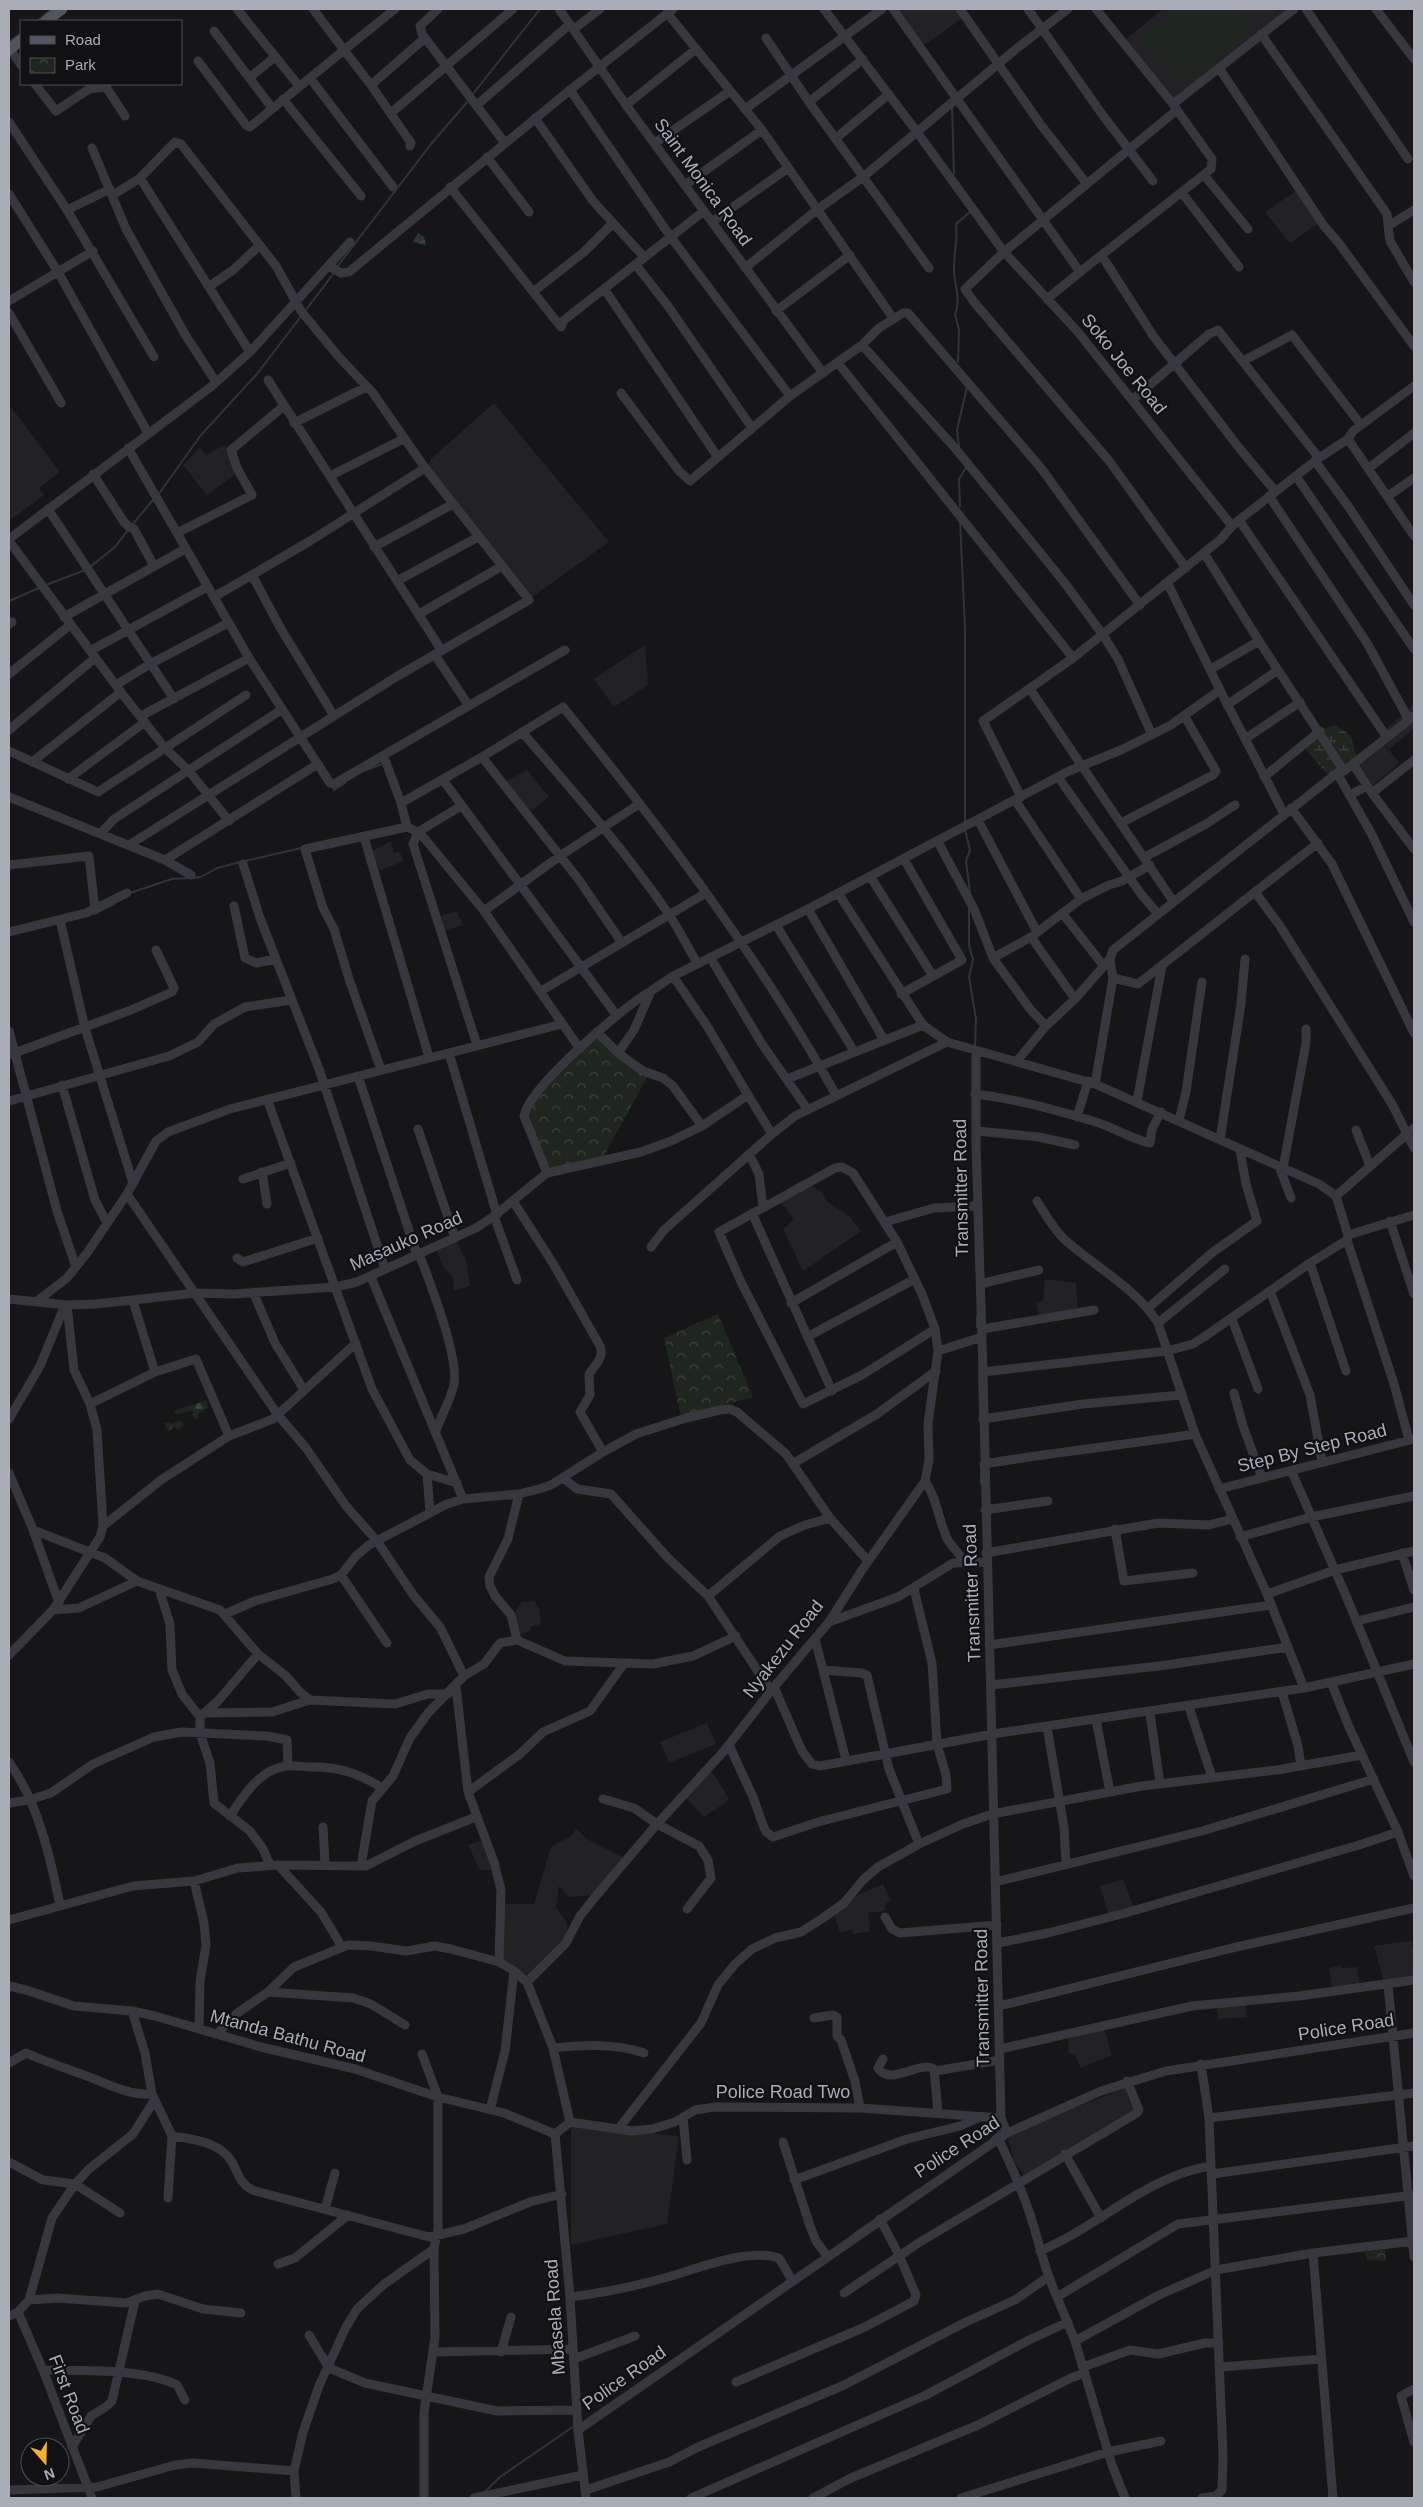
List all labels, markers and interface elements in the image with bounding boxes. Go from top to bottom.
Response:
legend [20,20,182,85]
text: Road [65,31,101,48]
text: Park [65,56,96,73]
street label: Saint Monica Road [650,115,756,249]
street label: Soko Joe Road [1077,310,1171,418]
street label: Transmitter Road [950,1119,972,1257]
street label: Masauko Road [347,1207,465,1275]
street label: Step By Step Road [1235,1420,1389,1476]
street label: Transmitter Road [960,1524,984,1662]
street label: Nyakezu Road [739,1596,827,1702]
street label: Transmitter Road [971,1929,993,2067]
street label: Mtanda Bathu Road [208,2006,368,2066]
street label: Police Road [1297,2010,1395,2044]
street label: Police Road Two [716,2082,850,2102]
street label: Police Road [911,2112,1003,2182]
street label: Mbasela Road [541,2258,569,2376]
street label: Police Road [579,2342,669,2414]
street label: First Road [45,2352,93,2436]
north arrow [20,2437,70,2487]
text: N [42,2465,57,2483]

